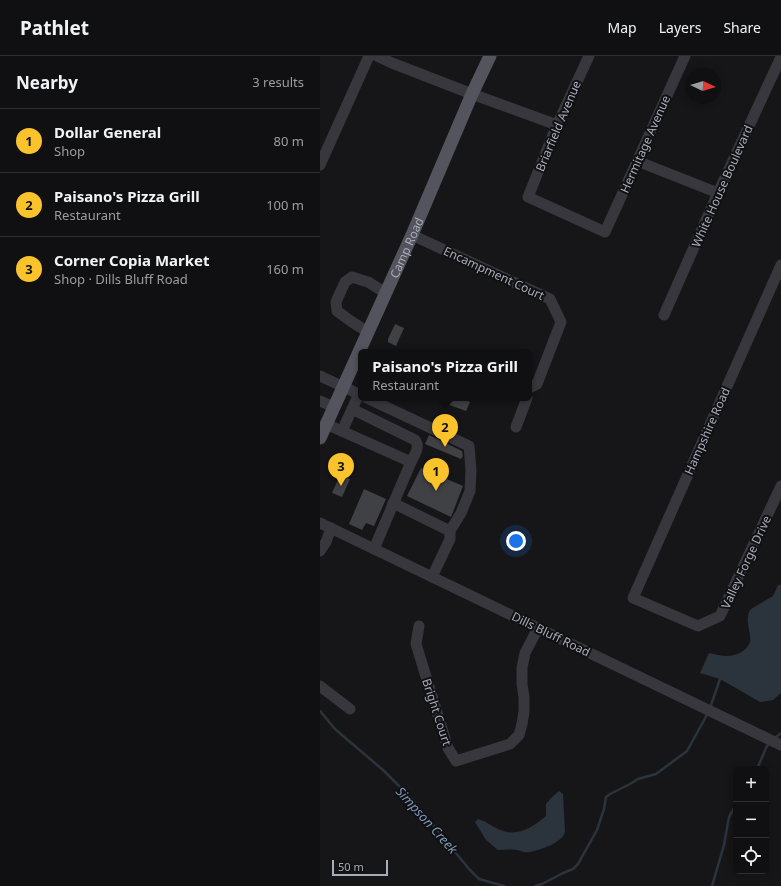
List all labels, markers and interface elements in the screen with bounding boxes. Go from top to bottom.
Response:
text: Pathlet [20,15,89,41]
text: Map [608,18,637,37]
text: Layers [659,18,701,37]
text: Share [723,18,761,37]
north arrow [685,68,721,104]
text: Nearby [16,71,78,94]
text: 3 results [252,73,304,91]
street label: Briarfield Avenue [531,78,585,174]
street label: Hermitage Avenue [616,92,674,196]
text: Dollar General [54,122,161,142]
street label: White House Boulevard [687,122,757,250]
text: 1 [25,132,33,150]
text: 80 m [274,132,304,150]
text: Shop [54,142,85,160]
text: Paisano's Pizza Grill [54,186,200,206]
text: 2 [25,196,33,214]
text: 100 m [266,196,304,214]
text: Restaurant [54,206,121,224]
street label: Camp Road [385,215,427,281]
street label: Encampment Court [441,242,548,304]
text: Corner Copia Market [54,250,209,270]
text: 3 [25,260,33,278]
text: 160 m [266,260,304,278]
text: Shop · Dills Bluff Road [54,270,188,288]
popup [358,349,532,401]
text: Paisano's Pizza Grill [372,356,518,376]
text: Restaurant [372,376,439,394]
street label: Hampshire Road [680,385,734,477]
pin: 2 [432,414,458,447]
pin: 3 [328,453,354,486]
pin: 1 [423,458,449,491]
street label: Valley Forge Drive [717,512,775,611]
your location [506,531,526,551]
street label: Dills Bluff Road [509,608,593,660]
street label: Bright Court [418,676,456,748]
map controls [733,766,769,874]
button: + [733,766,769,802]
water label: Simpson Creek [392,783,462,858]
button: − [733,802,769,838]
button: locate [733,838,769,874]
scale bar [332,858,388,877]
text: 50 m [338,859,364,874]

